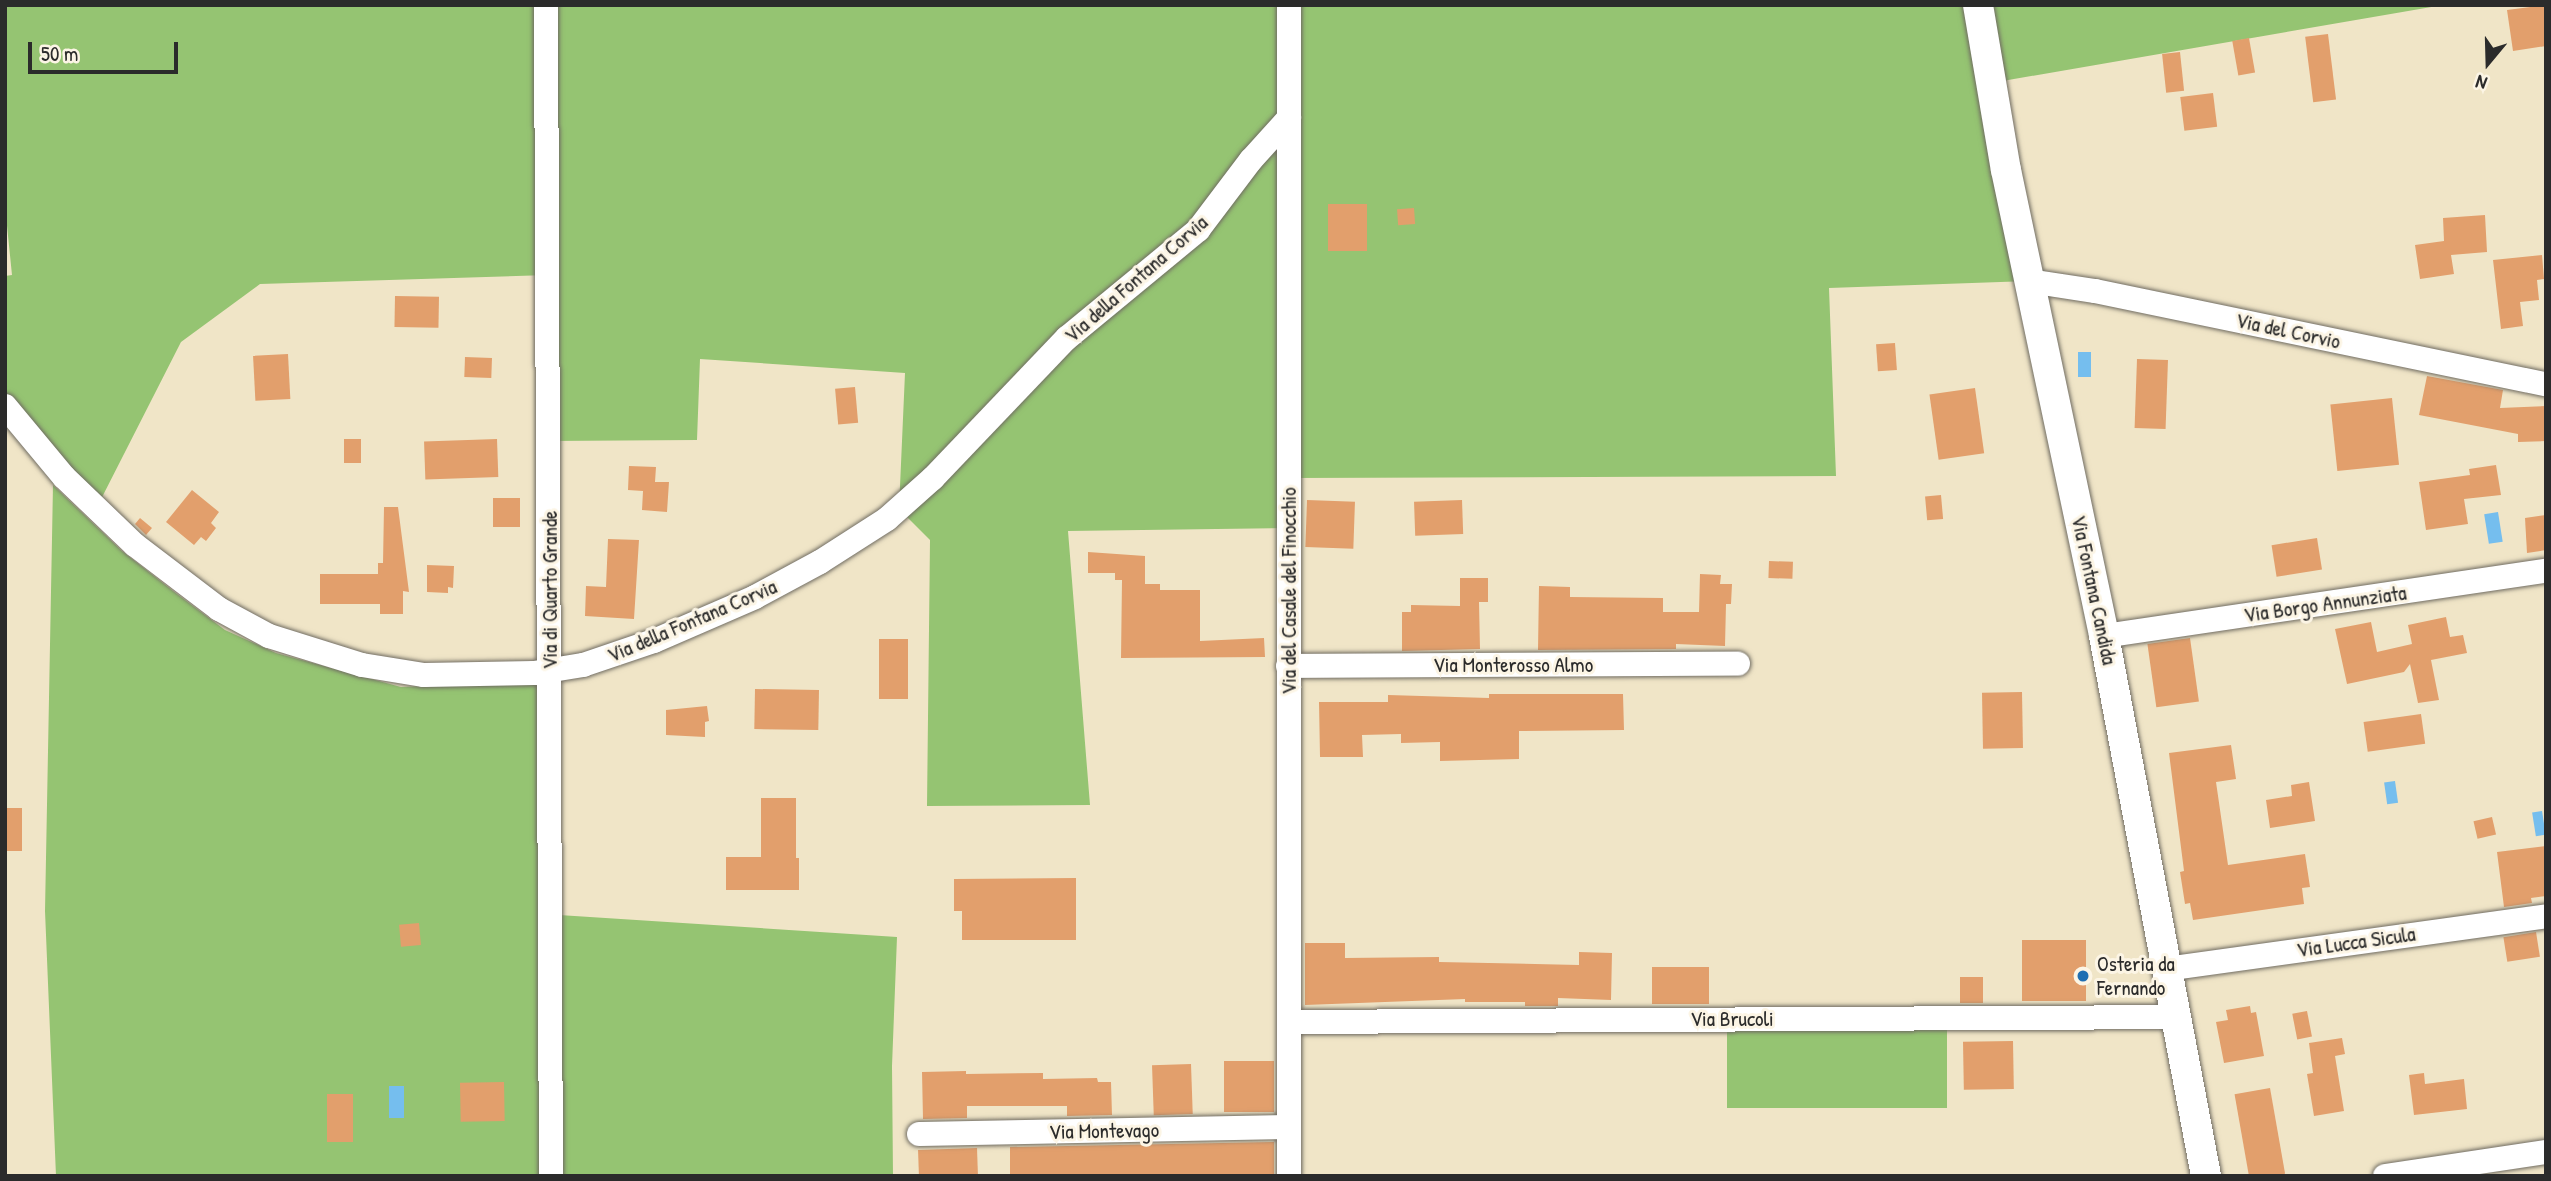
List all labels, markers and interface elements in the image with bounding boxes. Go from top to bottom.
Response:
scale bar [32,28,182,72]
north arrow [2453,28,2523,98]
text: 50 m [41,39,78,68]
text: N [2472,69,2490,97]
street label: Via della Fontana Corvia [1059,210,1213,348]
street label: Via del Corvio [2233,308,2343,354]
street label: Via del Casale del Finocchio [1276,487,1302,695]
street label: Via di Quarto Grande [537,511,563,669]
street label: Via Fontana Candida [2066,513,2122,667]
street label: Via della Fontana Corvia [604,574,780,668]
street label: Via Borgo Annunziata [2242,580,2408,628]
street label: Via Monterosso Almo [1433,652,1593,678]
street label: Via Lucca Sicula [2295,921,2417,963]
place label: Osteria da Fernando [2097,951,2175,1001]
marker: Osteria da Fernando [2075,968,2091,984]
street label: Via Brucoli [1690,1006,1774,1032]
street label: Via Montevago [1049,1117,1159,1145]

